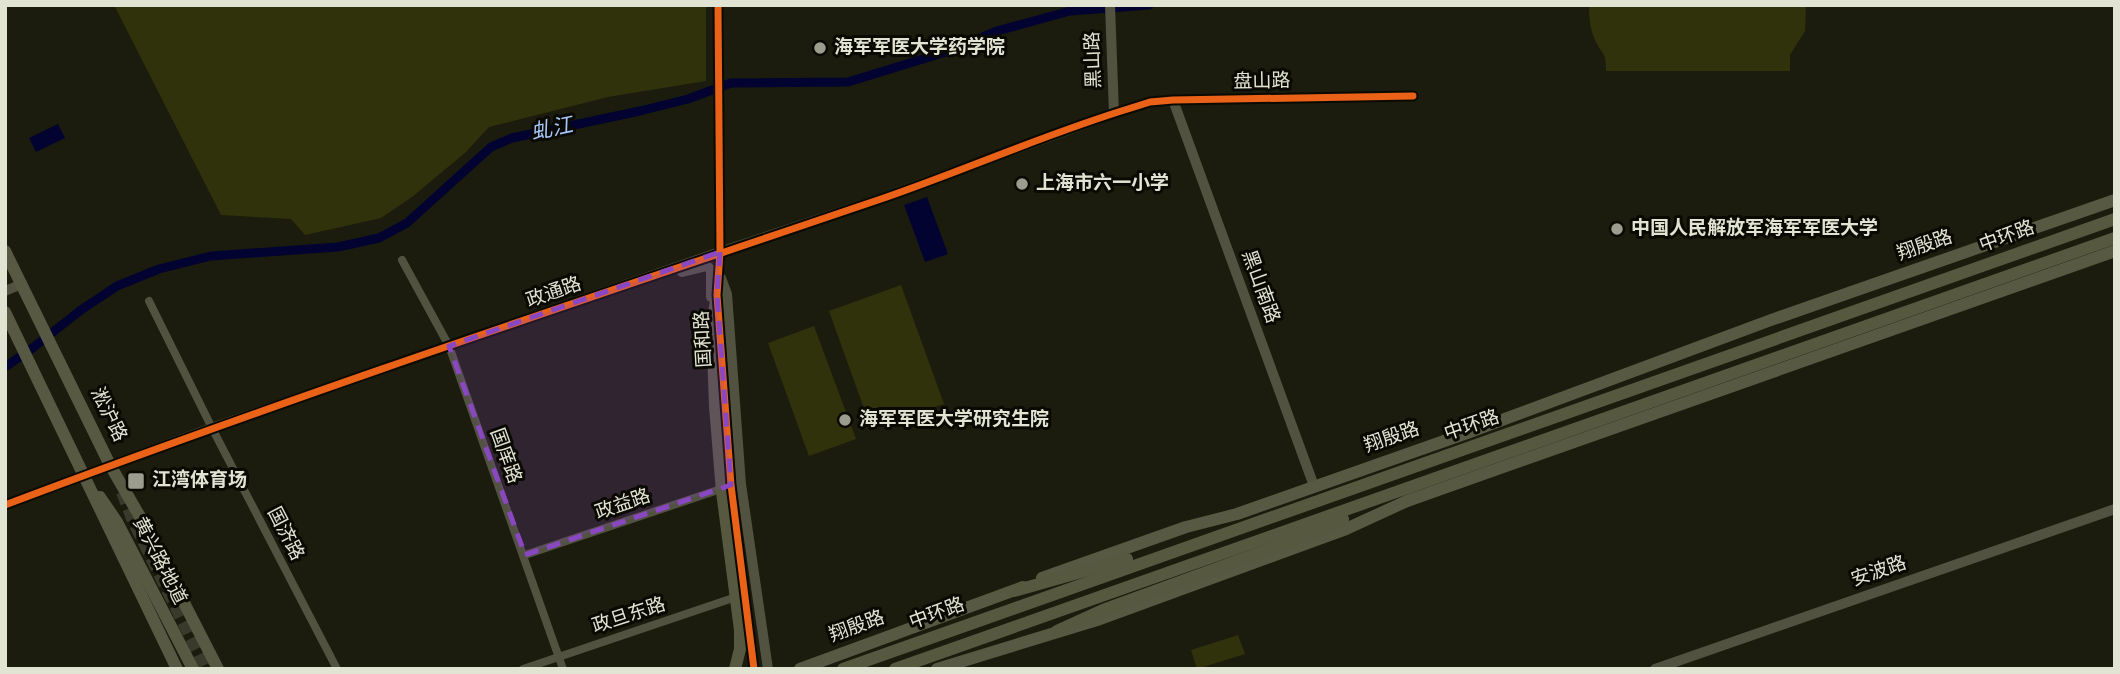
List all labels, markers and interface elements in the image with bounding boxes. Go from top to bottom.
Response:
street label: 黑山路 [1081,31,1107,89]
place label: 海军军医大学药学院 [834,36,1005,60]
marker: 海军军医大学药学院 [812,40,828,56]
street label: 盘山路 [1233,70,1291,94]
water label: 虬江 [529,112,577,148]
place label: 上海市六一小学 [1036,172,1169,196]
marker: 上海市六一小学 [1014,176,1030,192]
street label: 中环路 [1976,216,2038,258]
place label: 中国人民解放军海军军医大学 [1631,217,1878,241]
marker: 中国人民解放军海军军医大学 [1609,221,1625,237]
street label: 翔殷路 [1894,225,1956,267]
street label: 黑山南路 [1236,247,1284,327]
street label: 政通路 [523,272,585,314]
street label: 国和路 [691,310,717,368]
street label: 淞沪路 [85,384,131,446]
street label: 中环路 [1441,405,1503,447]
place label: 海军军医大学研究生院 [859,408,1049,432]
marker: 海军军医大学研究生院 [837,412,853,428]
street label: 翔殷路 [1361,417,1423,459]
street label: 国庠路 [484,425,526,487]
place label: 江湾体育场 [152,469,247,493]
marker: 江湾体育场 [126,471,146,491]
street label: 政益路 [592,484,654,526]
street label: 国济路 [261,503,309,565]
street label: 黄兴路地道 [127,513,191,609]
street label: 安波路 [1848,551,1910,593]
street label: 政旦东路 [589,593,669,639]
street label: 中环路 [906,593,968,635]
street label: 翔殷路 [826,606,888,648]

